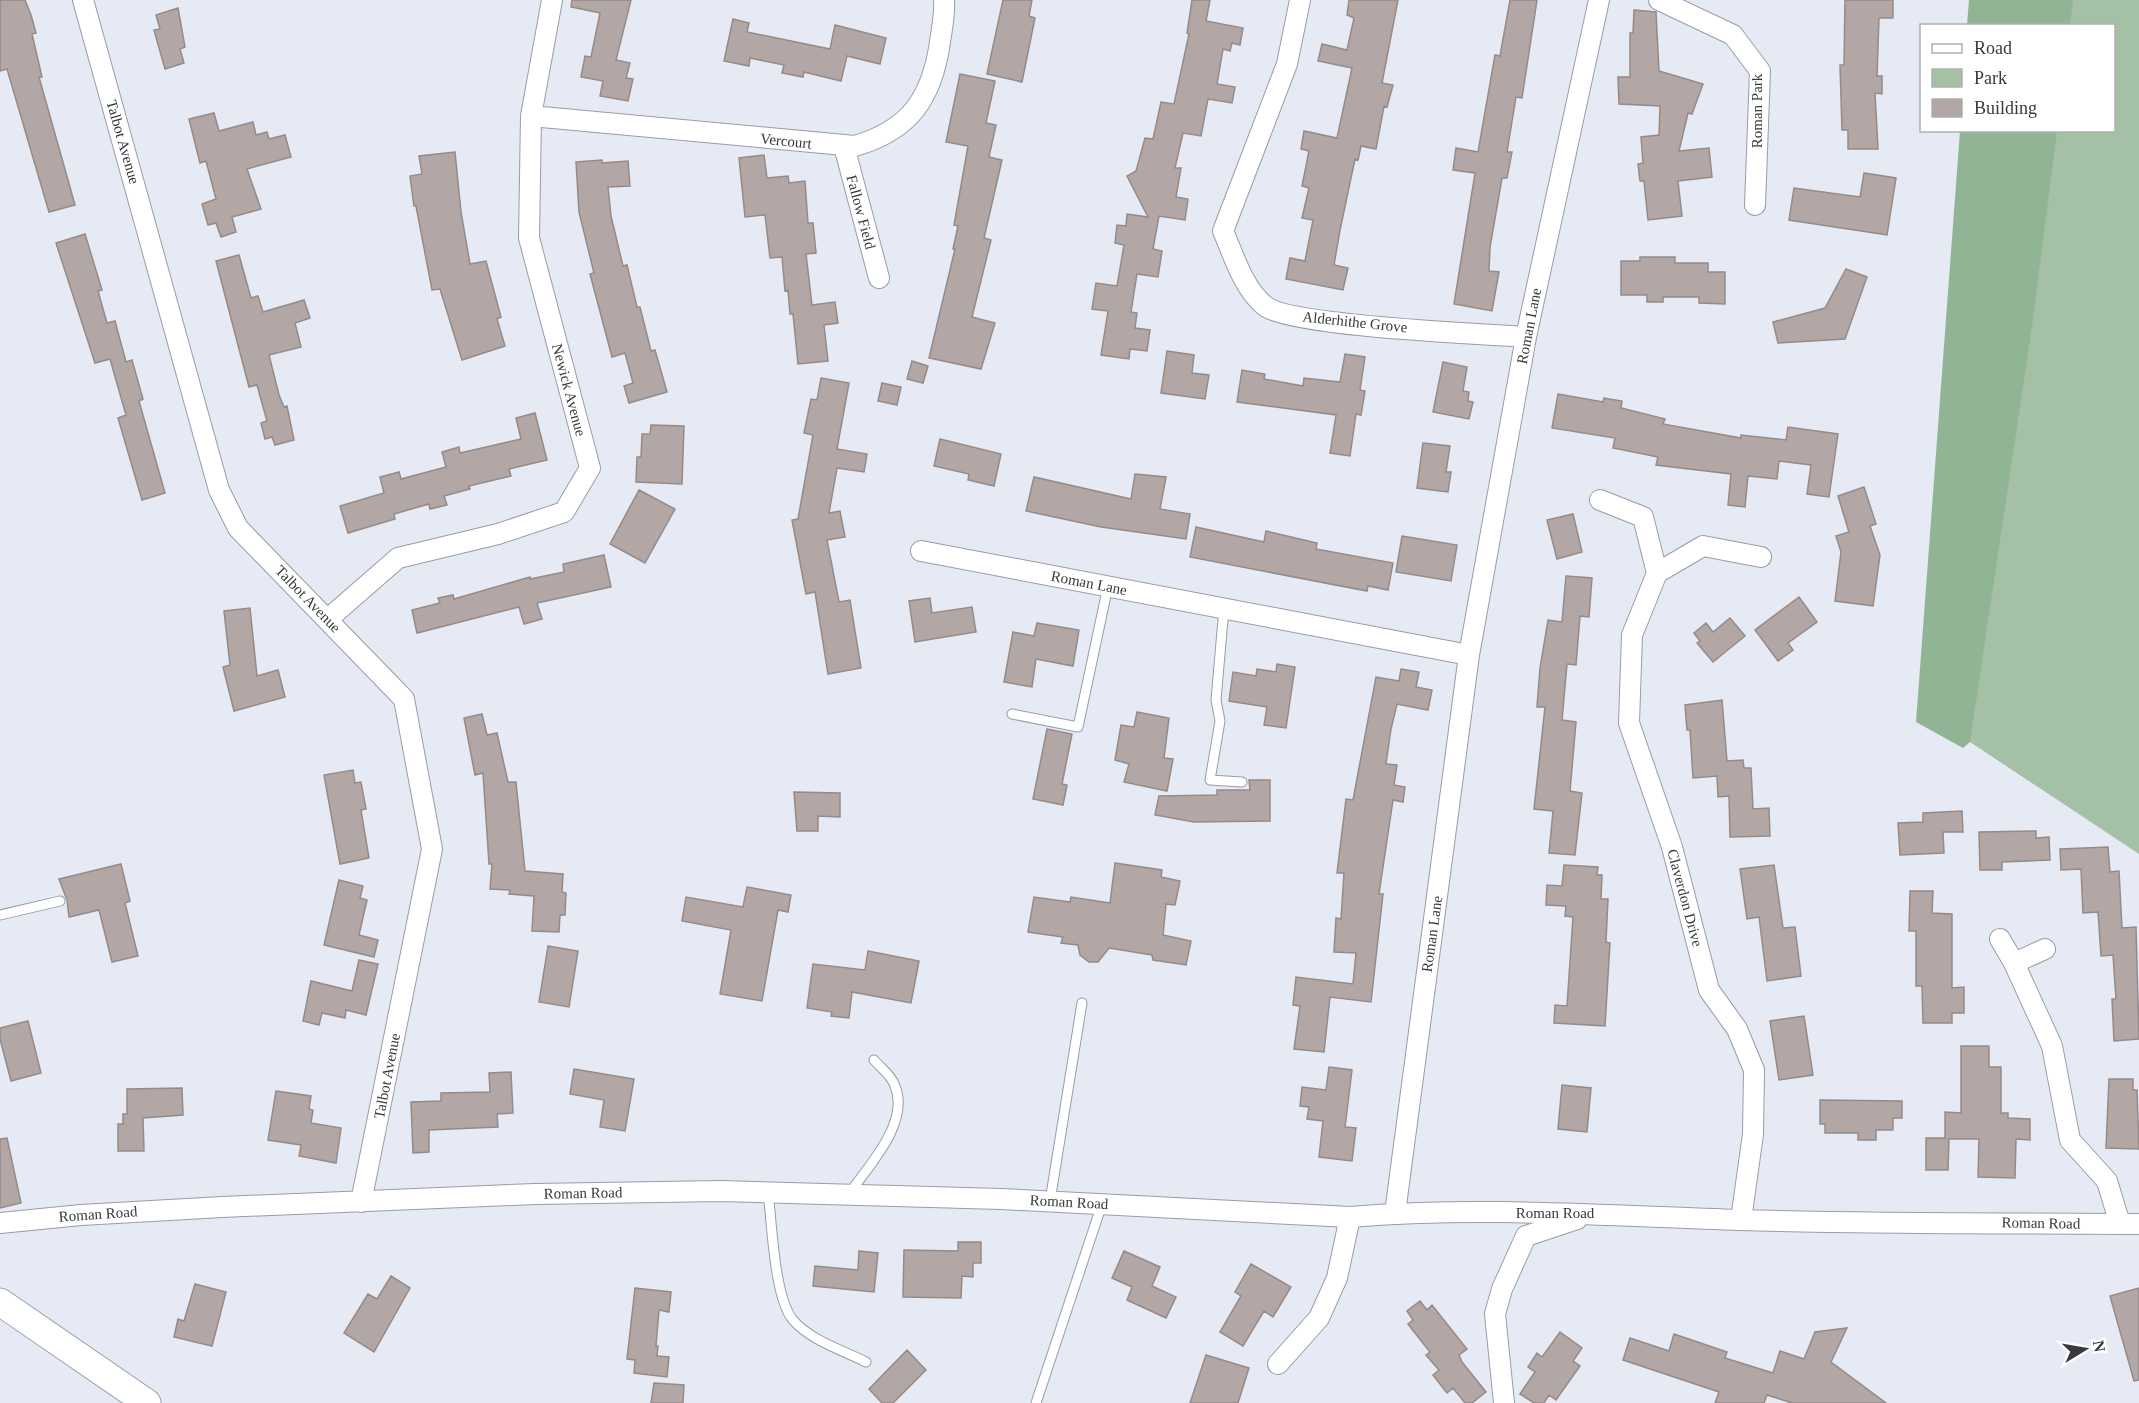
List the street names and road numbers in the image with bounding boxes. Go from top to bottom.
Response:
street label: Roman Park [1749,73,1765,148]
street label: Talbot Avenue [103,98,143,186]
street label: Vercourt [759,130,813,152]
street label: Fallow Field [843,173,879,251]
street label: Roman Lane [1514,286,1544,365]
street label: Alderhithe Grove [1302,309,1409,335]
street label: Newick Avenue [549,342,589,438]
street label: Talbot Avenue [272,562,344,636]
street label: Roman Lane [1050,568,1129,598]
street label: Claverdon Drive [1664,847,1706,949]
street label: Roman Lane [1419,894,1445,973]
street label: Talbot Avenue [371,1032,403,1120]
street label: Roman Road [543,1184,623,1202]
street label: Roman Road [1029,1192,1109,1212]
street label: Roman Road [58,1203,138,1225]
street label: Roman Road [1516,1205,1595,1221]
street label: Roman Road [2001,1214,2081,1232]

